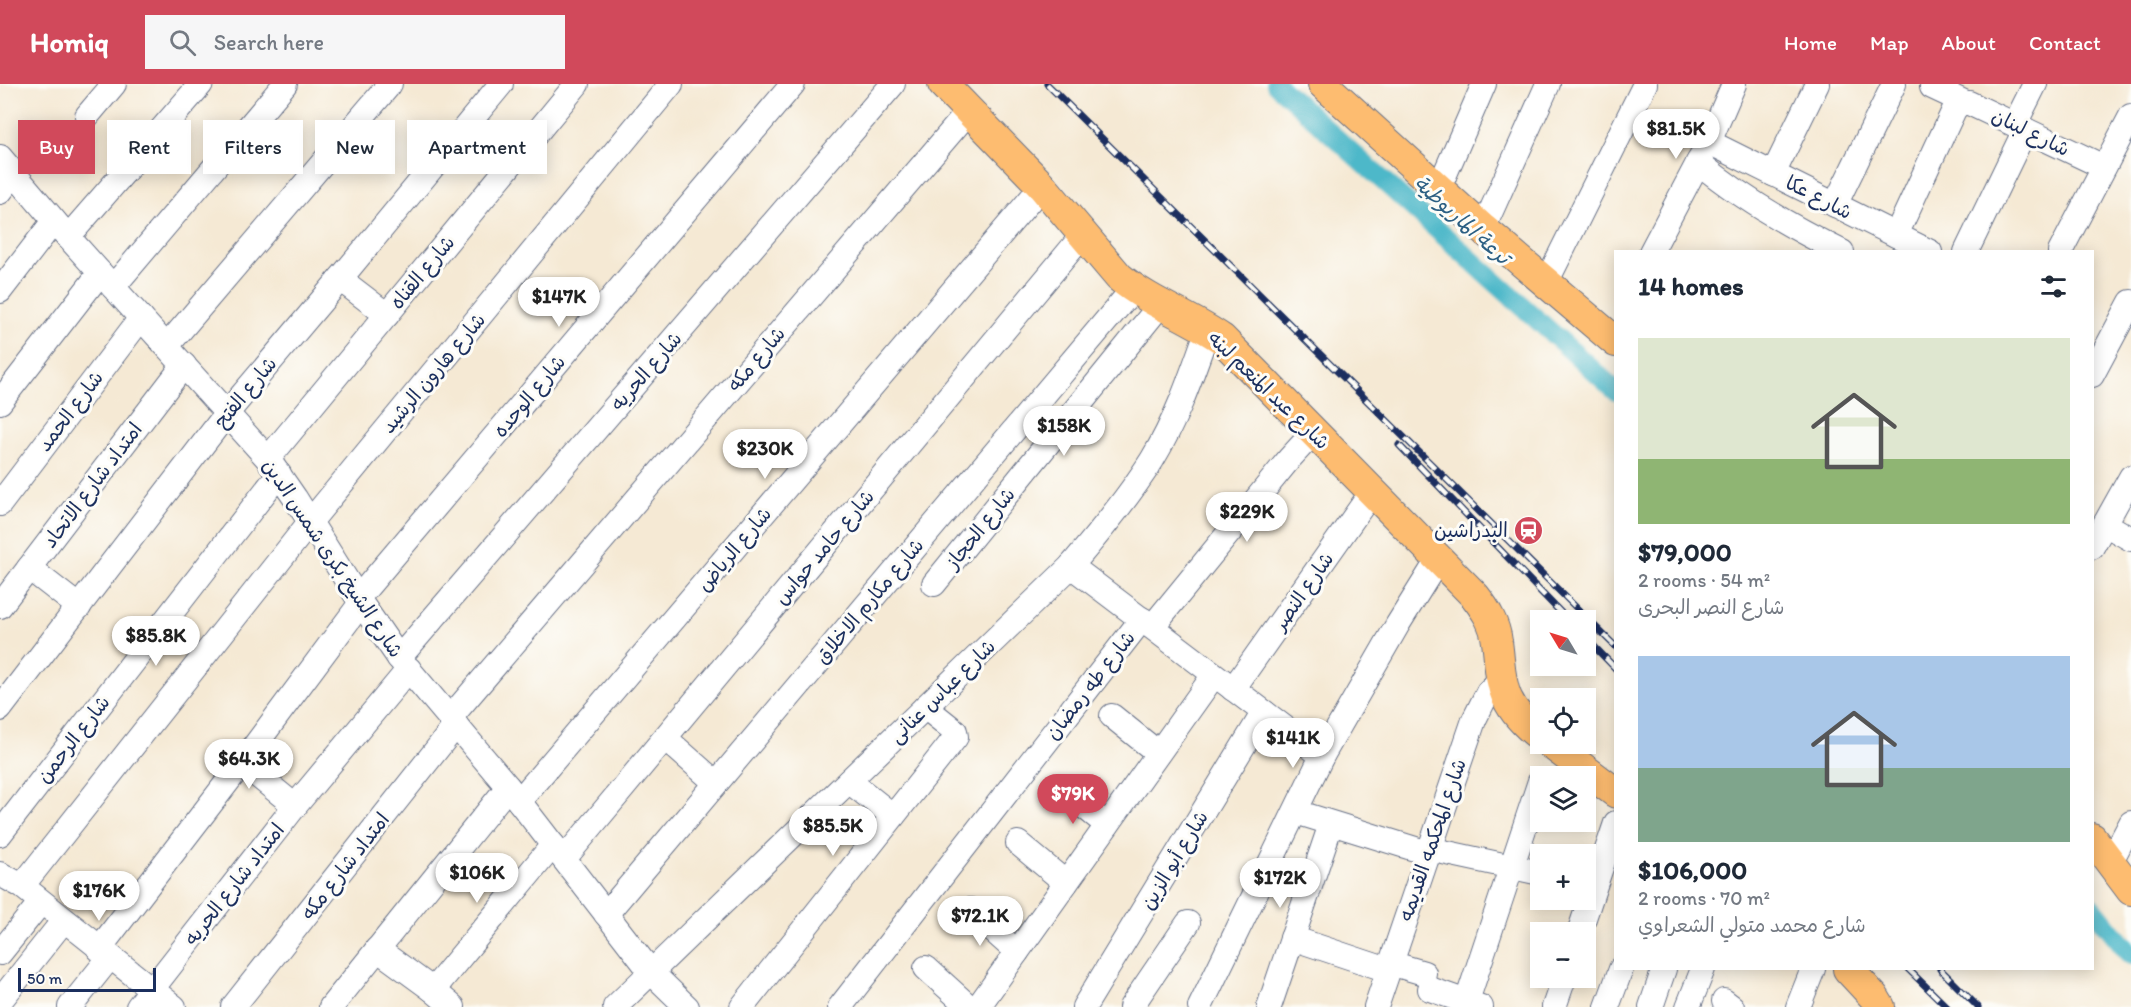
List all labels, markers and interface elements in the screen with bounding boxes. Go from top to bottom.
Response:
search box [145,15,565,69]
text: Homiq [30,25,109,59]
icon: search [166,26,199,59]
text: Search here [214,29,324,56]
text: Home [1784,30,1837,55]
text: Map [1870,30,1909,55]
text: About [1942,30,1996,55]
text: Contact [2029,30,2101,55]
street label: شارع لبنان [1987,103,2074,163]
pin: $81.5K [1627,109,1725,160]
text: $81.5K [1647,116,1705,140]
chip: Buy [18,120,95,174]
chip: Rent [107,120,191,174]
chip: Filters [203,120,303,174]
chip: New [315,120,395,174]
chip: Apartment [407,120,547,174]
water label: ترعة الماريوطية [1409,170,1518,273]
street label: شارع عكا [1781,170,1856,226]
street label: شارع القناه [384,230,461,315]
text: 14 homes [1638,270,1744,302]
icon: filters [2037,270,2070,303]
pin: $147K [517,277,601,328]
text: $147K [532,284,586,308]
street label: شارع هارون الرشيد [376,308,492,439]
street label: شارع مكه [722,322,792,398]
street label: شارع عبد المنعم لبنه [1201,326,1335,456]
street label: شارع الحريه [605,327,688,417]
street label: شارع الوحده [488,350,572,443]
street label: شارع الفتح [208,352,283,434]
street label: شارع الحمد [32,366,110,457]
icon: home [1800,377,1908,485]
pin: $158K [1022,406,1106,457]
text: $158K [1037,413,1091,437]
street label: امتداد شارع الاتحاد [37,418,148,554]
pin: $230K [723,429,807,480]
text: $230K [737,436,793,460]
street label: شارع الشيخ بكرى شمس الدين [256,454,409,663]
street label: شارع الحجاز [939,483,1022,576]
street label: شارع حامد حواس [769,485,880,611]
pin: $229K [1205,492,1289,543]
text: $229K [1220,499,1274,523]
street label: شارع الرياض [692,502,778,597]
station icon: البدراشين [1513,514,1545,546]
place label: البدراشين [1434,518,1508,542]
street label: شارع مكارم الاخلاق [810,533,931,671]
text: $79,000 [1638,536,1732,568]
street label: شارع النصر [1266,547,1340,637]
text: 2 rooms · 54 m² [1638,568,1770,592]
text: شارع النصر البحرى [1638,595,1784,619]
north arrow [1530,610,1596,676]
map controls [1530,610,1596,988]
pin: $85.8K [107,616,205,667]
text: $85.8K [126,623,186,647]
street label: شارع طه رمضان [1040,626,1142,745]
street label: شارع عباس عنانى [884,634,1002,749]
button: locate [1530,688,1596,754]
street label: شارع الرحمن [31,690,116,789]
icon: home [1800,695,1908,803]
pin: $141K [1251,718,1335,769]
text: $141K [1266,725,1320,749]
pin: $64.3K [200,739,298,790]
text: $64.3K [218,746,280,770]
street label: شارع المحكمه القديمه [1393,755,1473,925]
button: layers [1530,766,1596,832]
pin: $79K [1037,774,1109,825]
text: $79K [1051,781,1095,805]
pin: $85.5K [784,806,882,857]
street label: شارع أبو الزين [1135,806,1215,915]
street label: امتداد شارع مكه [296,808,396,926]
text: $85.5K [803,813,863,837]
street label: امتداد شارع الحريه [179,818,291,951]
button: + [1530,844,1596,910]
pin: $106K [435,853,519,904]
text: $106,000 [1638,854,1747,886]
pin: $172K [1238,858,1322,909]
text: $106K [449,860,505,884]
text: $172K [1254,865,1306,889]
pin: $176K [57,871,141,922]
text: $176K [73,878,125,902]
text: 2 rooms · 70 m² [1638,886,1770,910]
pin: $72.1K [931,896,1029,947]
text: $72.1K [951,903,1009,927]
text: شارع محمد متولي الشعراوي [1638,913,1866,937]
button: − [1530,922,1596,988]
scale bar [18,965,156,992]
text: 50 m [27,969,62,988]

